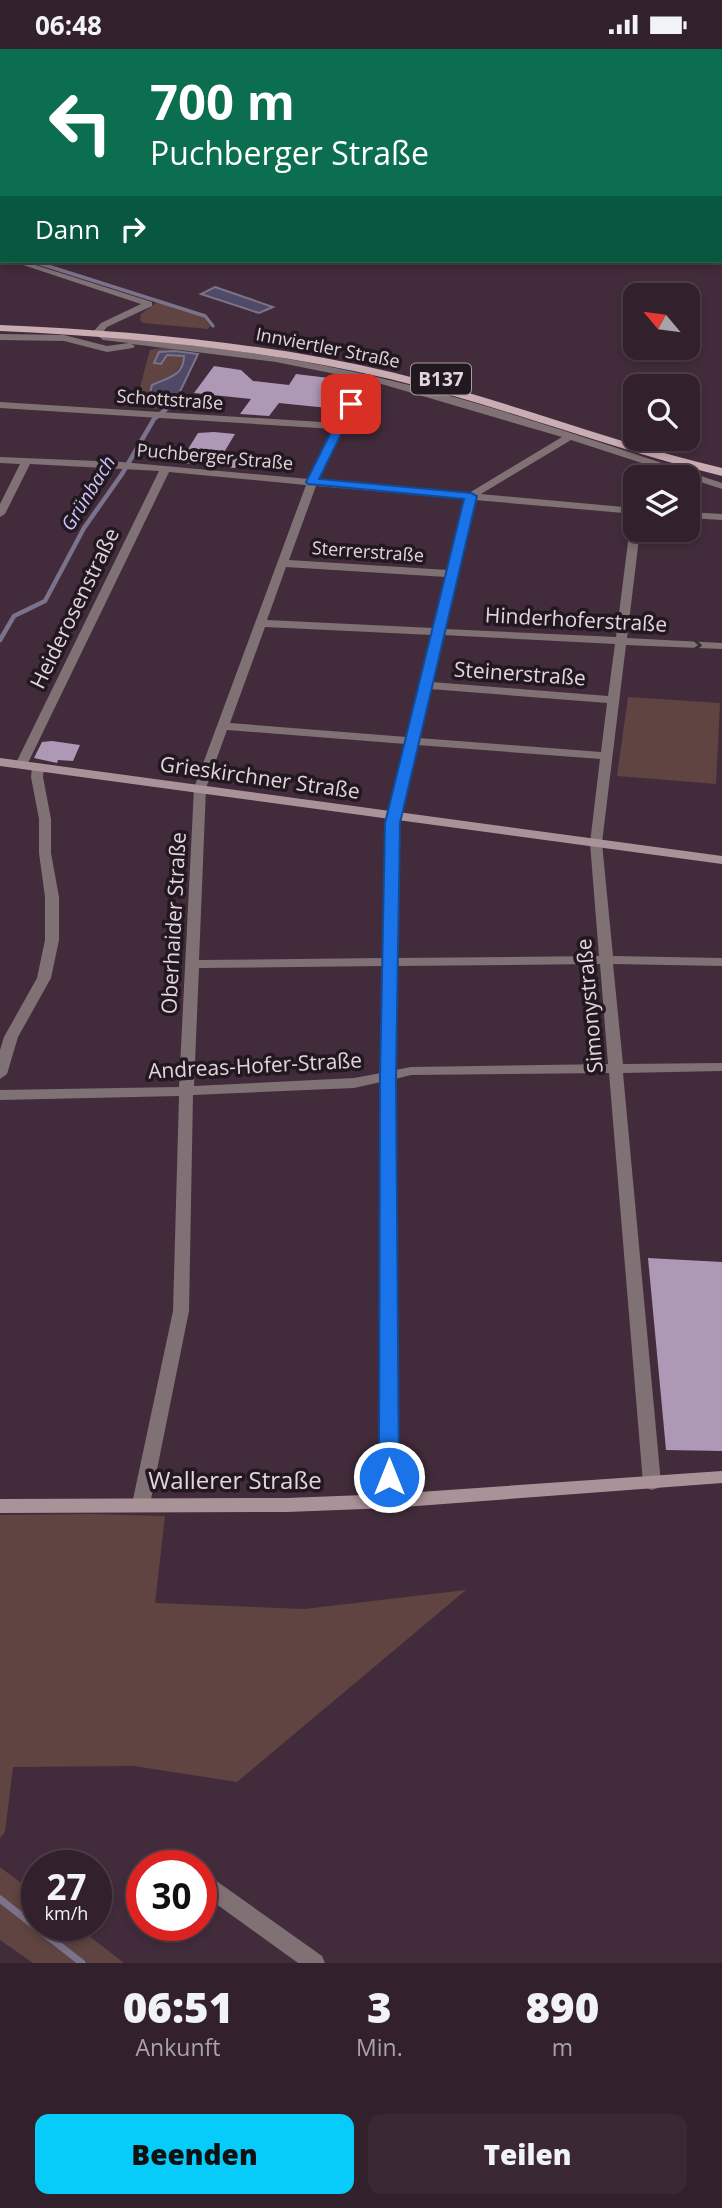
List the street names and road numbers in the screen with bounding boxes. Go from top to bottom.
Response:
street label: Innviertler Straße [254,321,402,373]
road number: B137 [411,363,471,395]
street label: Schottstraße [116,383,224,415]
street label: Puchberger Straße [136,437,294,475]
street label: Heiderosenstraße [23,523,125,693]
street label: Sterrerstraße [311,535,425,567]
street label: Hinderhoferstraße [484,600,668,638]
street label: Steinerstraße [453,654,587,692]
street label: Grieskirchner Straße [158,749,362,805]
street label: Oberhaider Straße [154,831,192,1015]
street label: Simonystraße [569,938,609,1074]
street label: Andreas-Hofer-Straße [147,1045,363,1085]
street label: Wallerer Straße [148,1463,322,1496]

